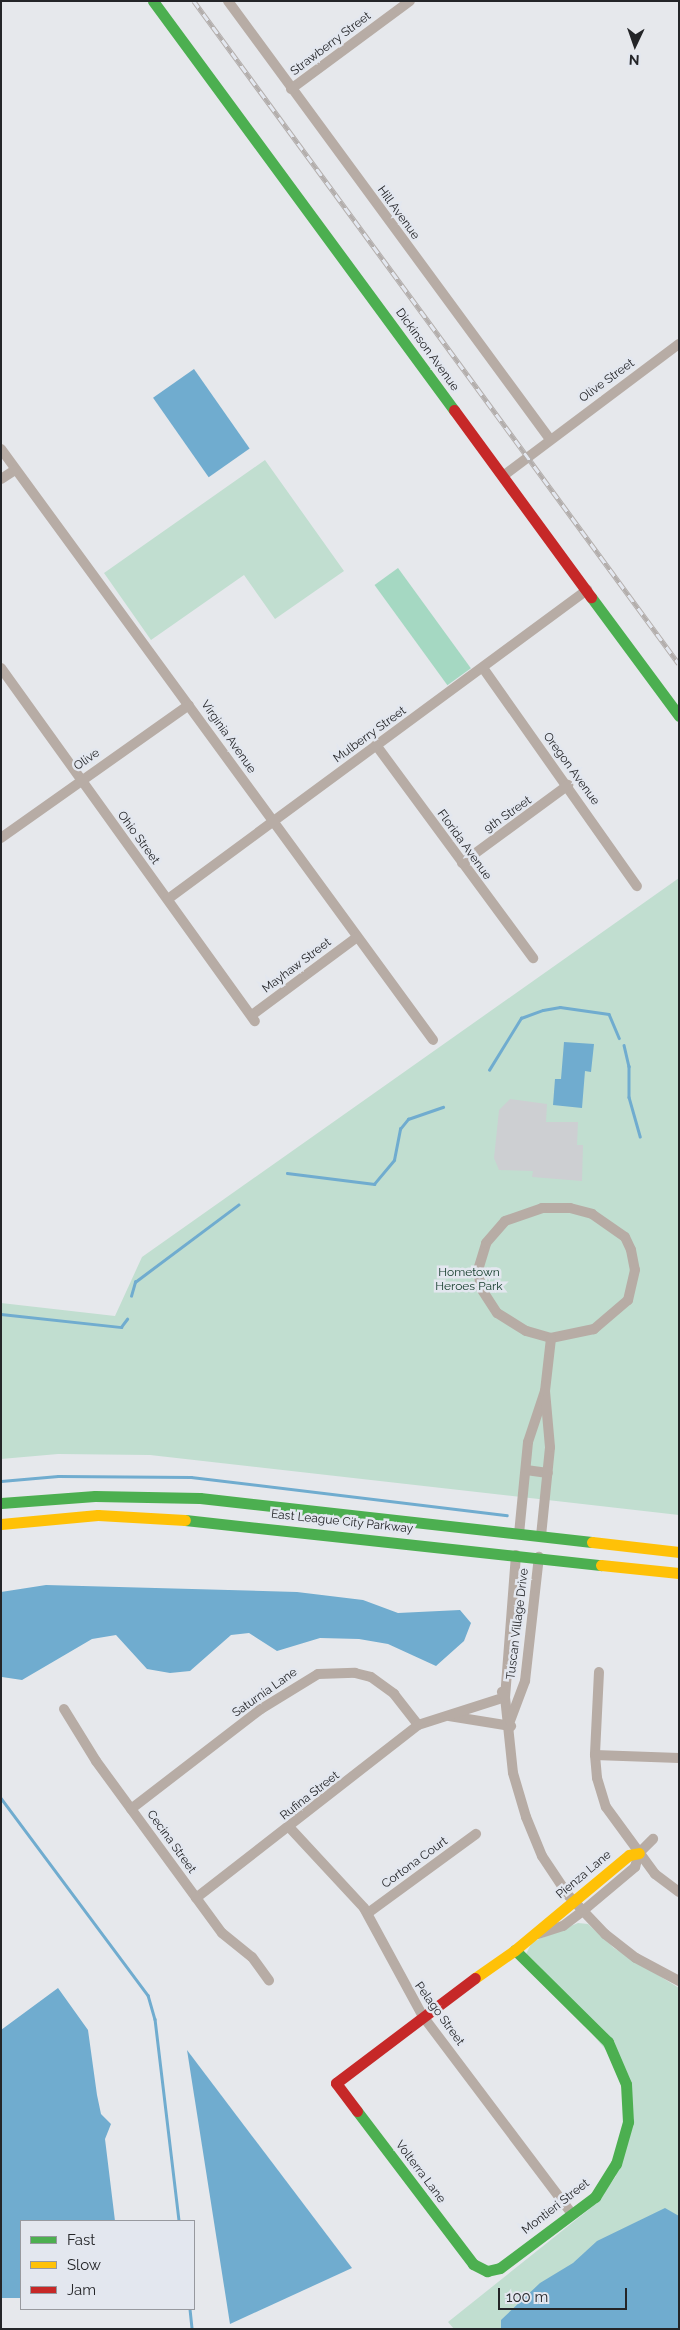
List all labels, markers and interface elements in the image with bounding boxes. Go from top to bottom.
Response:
street label: Strawberry Street [288,9,374,79]
north arrow [610,20,660,70]
text: N [628,52,640,68]
street label: Hill Avenue [374,183,422,243]
street label: Dickinson Avenue [392,306,462,394]
street label: Olive Street [577,356,637,406]
street label: Virginia Avenue [197,698,259,776]
street label: Mulberry Street [331,704,409,766]
street label: Oregon Avenue [540,730,602,808]
street label: Olive [71,746,103,774]
street label: 9th Street [482,794,534,836]
street label: Florida Avenue [434,807,494,883]
street label: Ohio Street [114,809,162,867]
street label: Mayhaw Street [260,935,334,997]
park label: Hometown Heroes Park [435,1266,503,1294]
street label: East League City Parkway [270,1507,414,1537]
street label: Tuscan Village Drive [504,1567,532,1681]
street label: Saturnia Lane [230,1665,300,1721]
street label: Rufina Street [278,1769,342,1823]
street label: Cecina Street [143,1808,199,1876]
street label: Cortona Court [379,1834,451,1892]
street label: Pienza Lane [554,1848,614,1902]
street label: Pelago Street [411,1979,467,2049]
street label: Volterra Lane [392,2138,448,2206]
street label: Montieri Street [520,2176,592,2238]
legend [20,2220,195,2310]
text: Fast [67,2231,95,2249]
text: Slow [67,2256,101,2274]
scale bar [500,2278,629,2310]
text: Jam [67,2281,96,2299]
text: 100 m [506,2288,548,2306]

